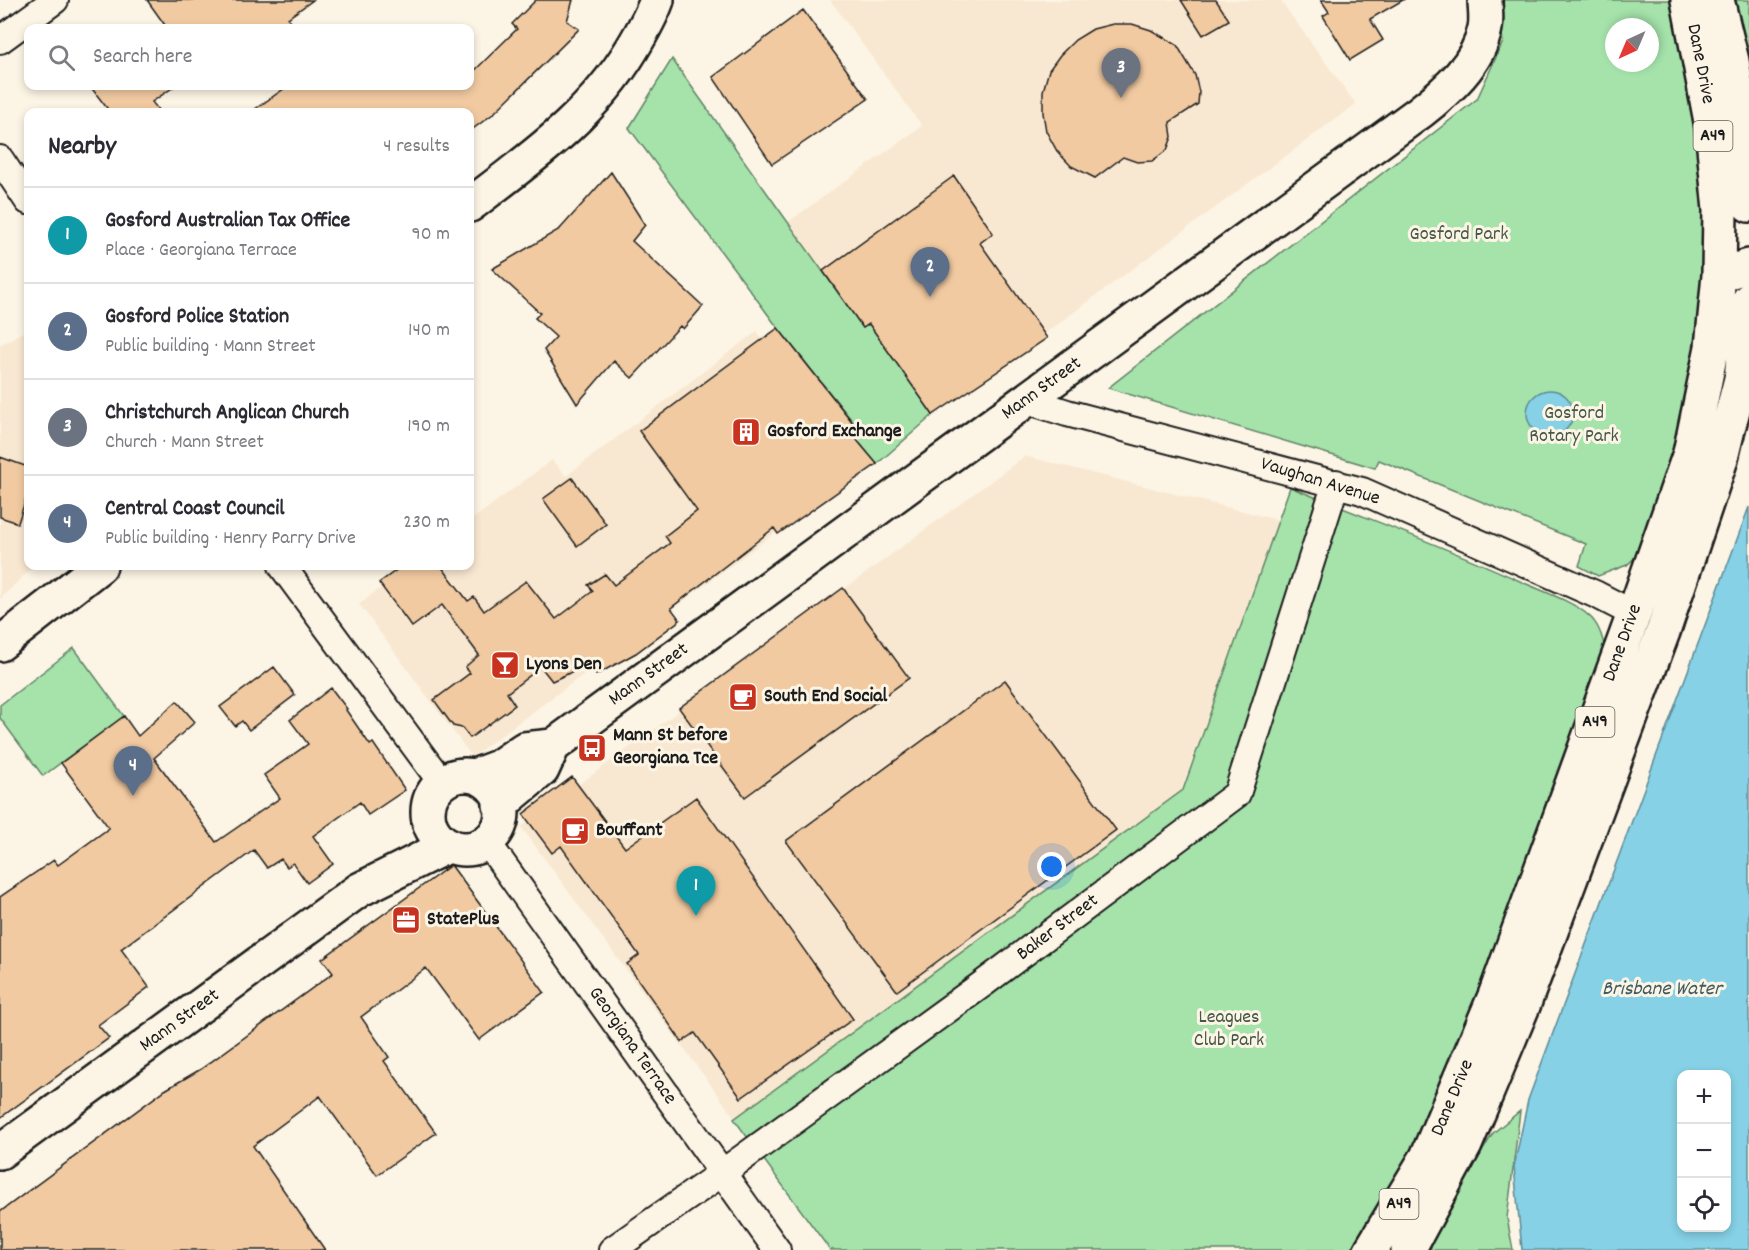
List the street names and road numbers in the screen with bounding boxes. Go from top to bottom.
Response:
street label: Dane Drive [1679,22,1721,107]
road number: A49 [1694,121,1732,151]
street label: Mann Street [996,350,1088,428]
street label: Vaughan Avenue [1257,451,1383,513]
street label: Dane Drive [1596,600,1650,686]
street label: Mann Street [603,636,695,714]
road number: A49 [1576,707,1614,737]
street label: Baker Street [1011,888,1105,968]
street label: Georgiana Terrace [581,981,683,1111]
street label: Mann Street [134,982,226,1060]
street label: Dane Drive [1424,1055,1482,1141]
road number: A49 [1380,1189,1418,1219]

